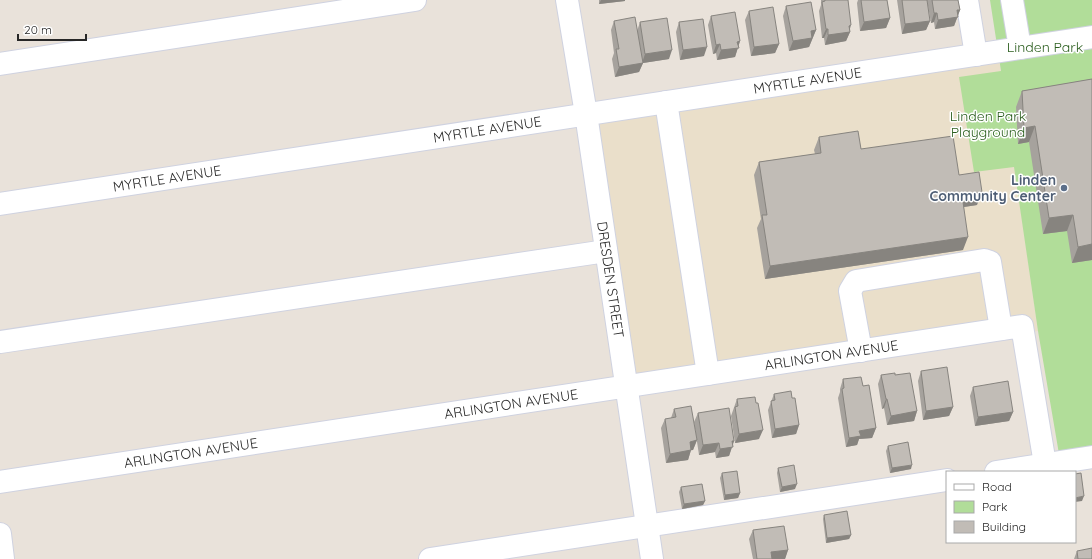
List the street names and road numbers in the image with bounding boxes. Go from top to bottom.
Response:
street label: MYRTLE AVENUE [752,63,863,98]
street label: MYRTLE AVENUE [432,112,543,147]
street label: MYRTLE AVENUE [112,161,223,196]
street label: DRESDEN STREET [593,220,628,339]
street label: ARLINGTON AVENUE [763,336,900,374]
street label: ARLINGTON AVENUE [443,385,579,423]
street label: ARLINGTON AVENUE [123,434,259,472]

